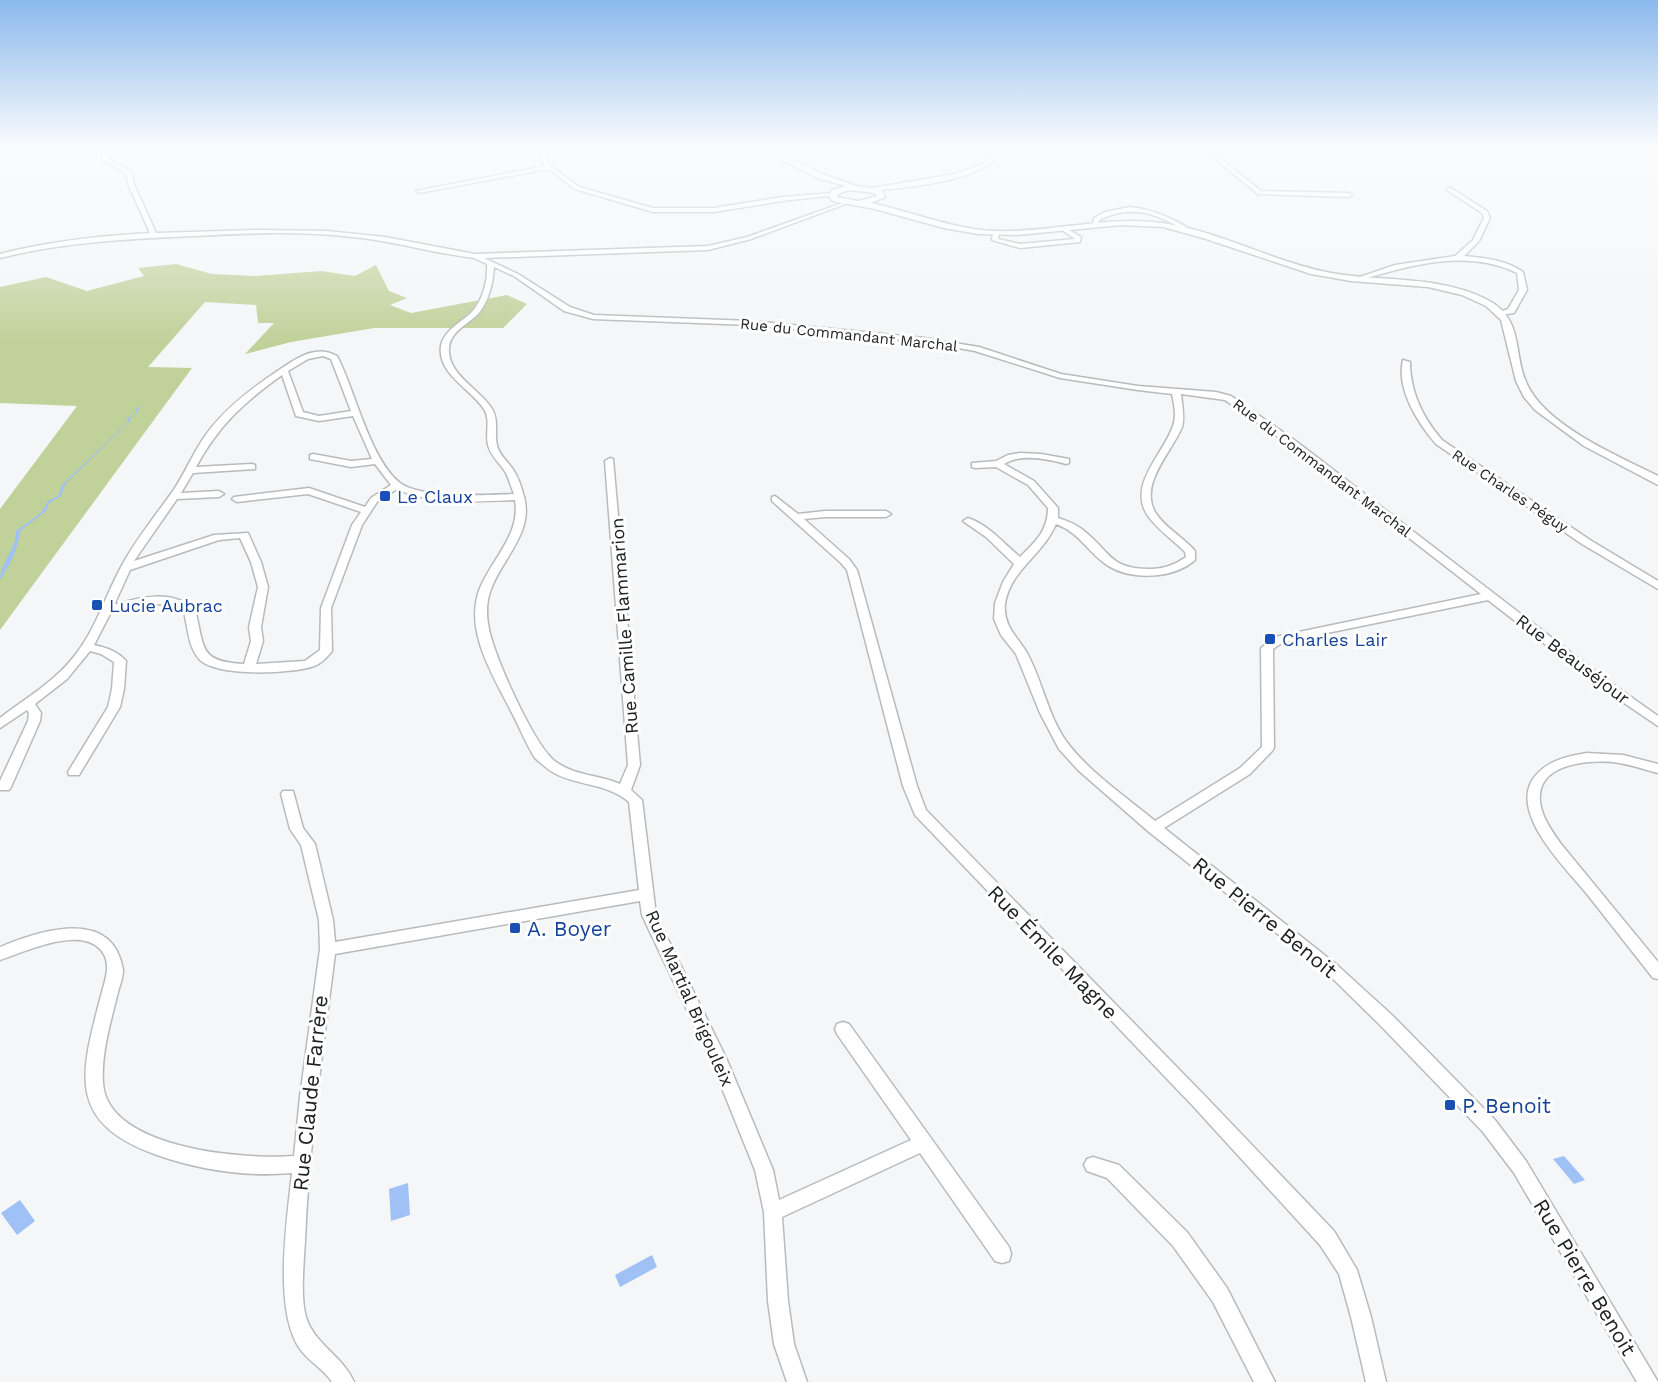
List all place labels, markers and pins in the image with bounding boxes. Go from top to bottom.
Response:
place label: Le Claux [397,486,473,507]
marker: Le Claux [378,489,392,503]
place label: Lucie Aubrac [109,595,223,616]
marker: Lucie Aubrac [90,598,104,612]
place label: Charles Lair [1282,629,1388,650]
marker: Charles Lair [1263,632,1277,646]
place label: A. Boyer [527,916,612,941]
marker: A. Boyer [508,921,522,935]
place label: P. Benoit [1462,1093,1551,1118]
marker: P. Benoit [1443,1098,1457,1112]

